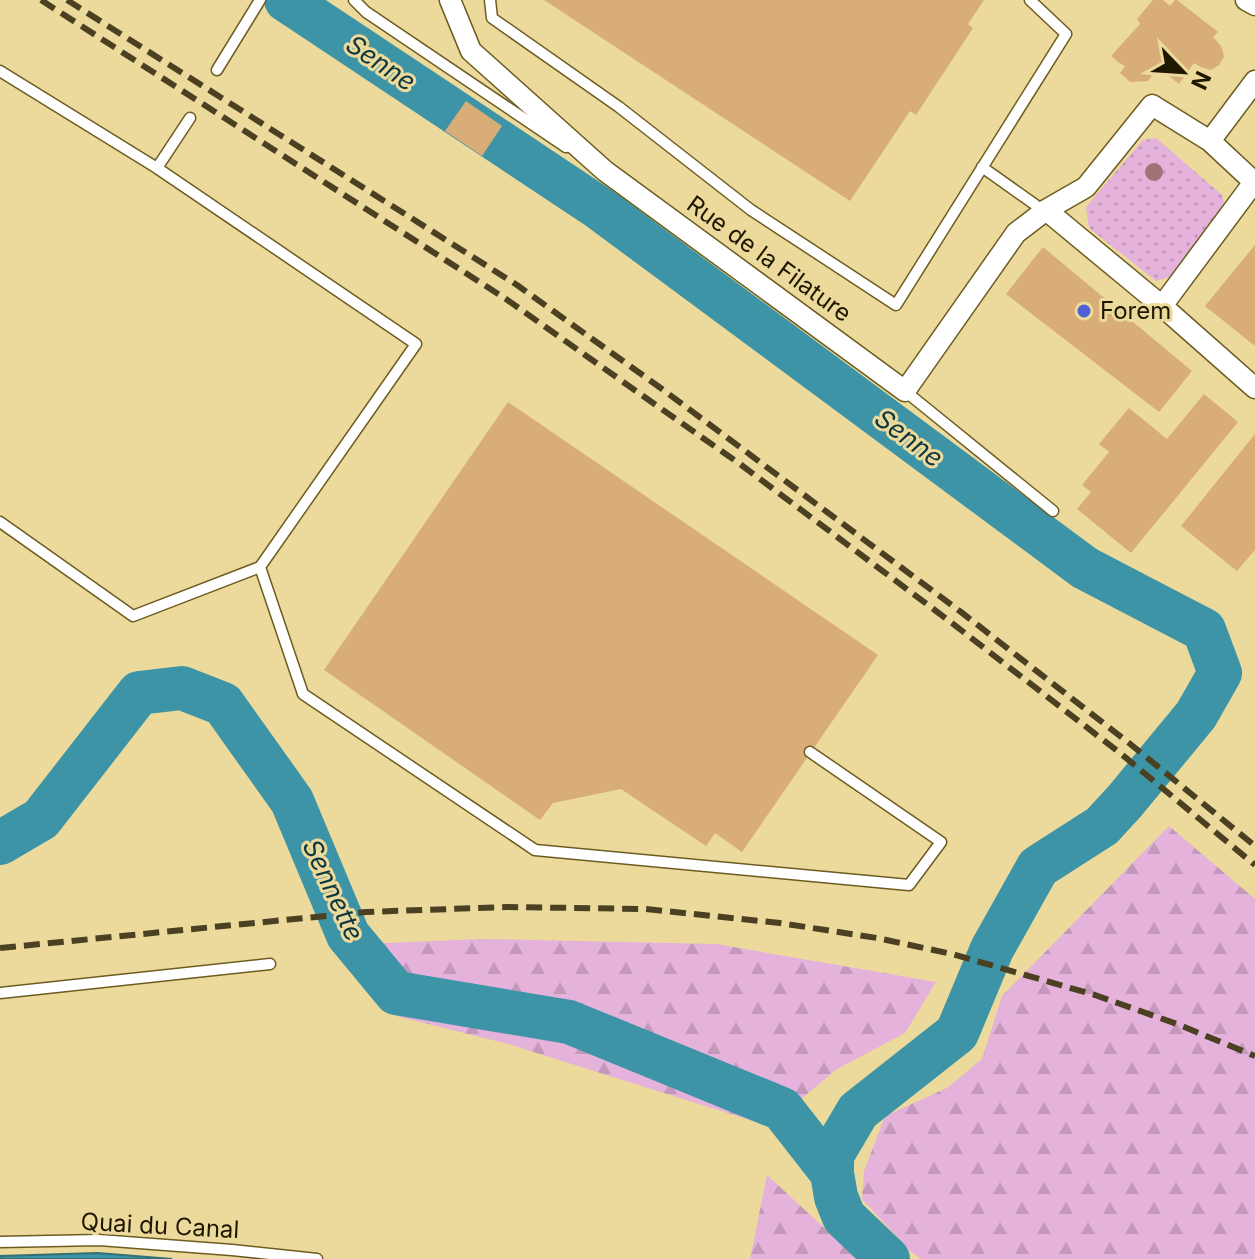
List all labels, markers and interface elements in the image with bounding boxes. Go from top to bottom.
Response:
water label: Senne [341,28,422,97]
north arrow [1143,32,1223,112]
text: N [1186,67,1216,94]
street label: Rue de la Filature [682,189,857,328]
place label: Forem [1100,296,1171,325]
marker: Forem [1075,302,1093,320]
water label: Senne [869,402,950,473]
water label: Sennette [296,834,370,945]
street label: Quai du Canal [80,1207,240,1244]

